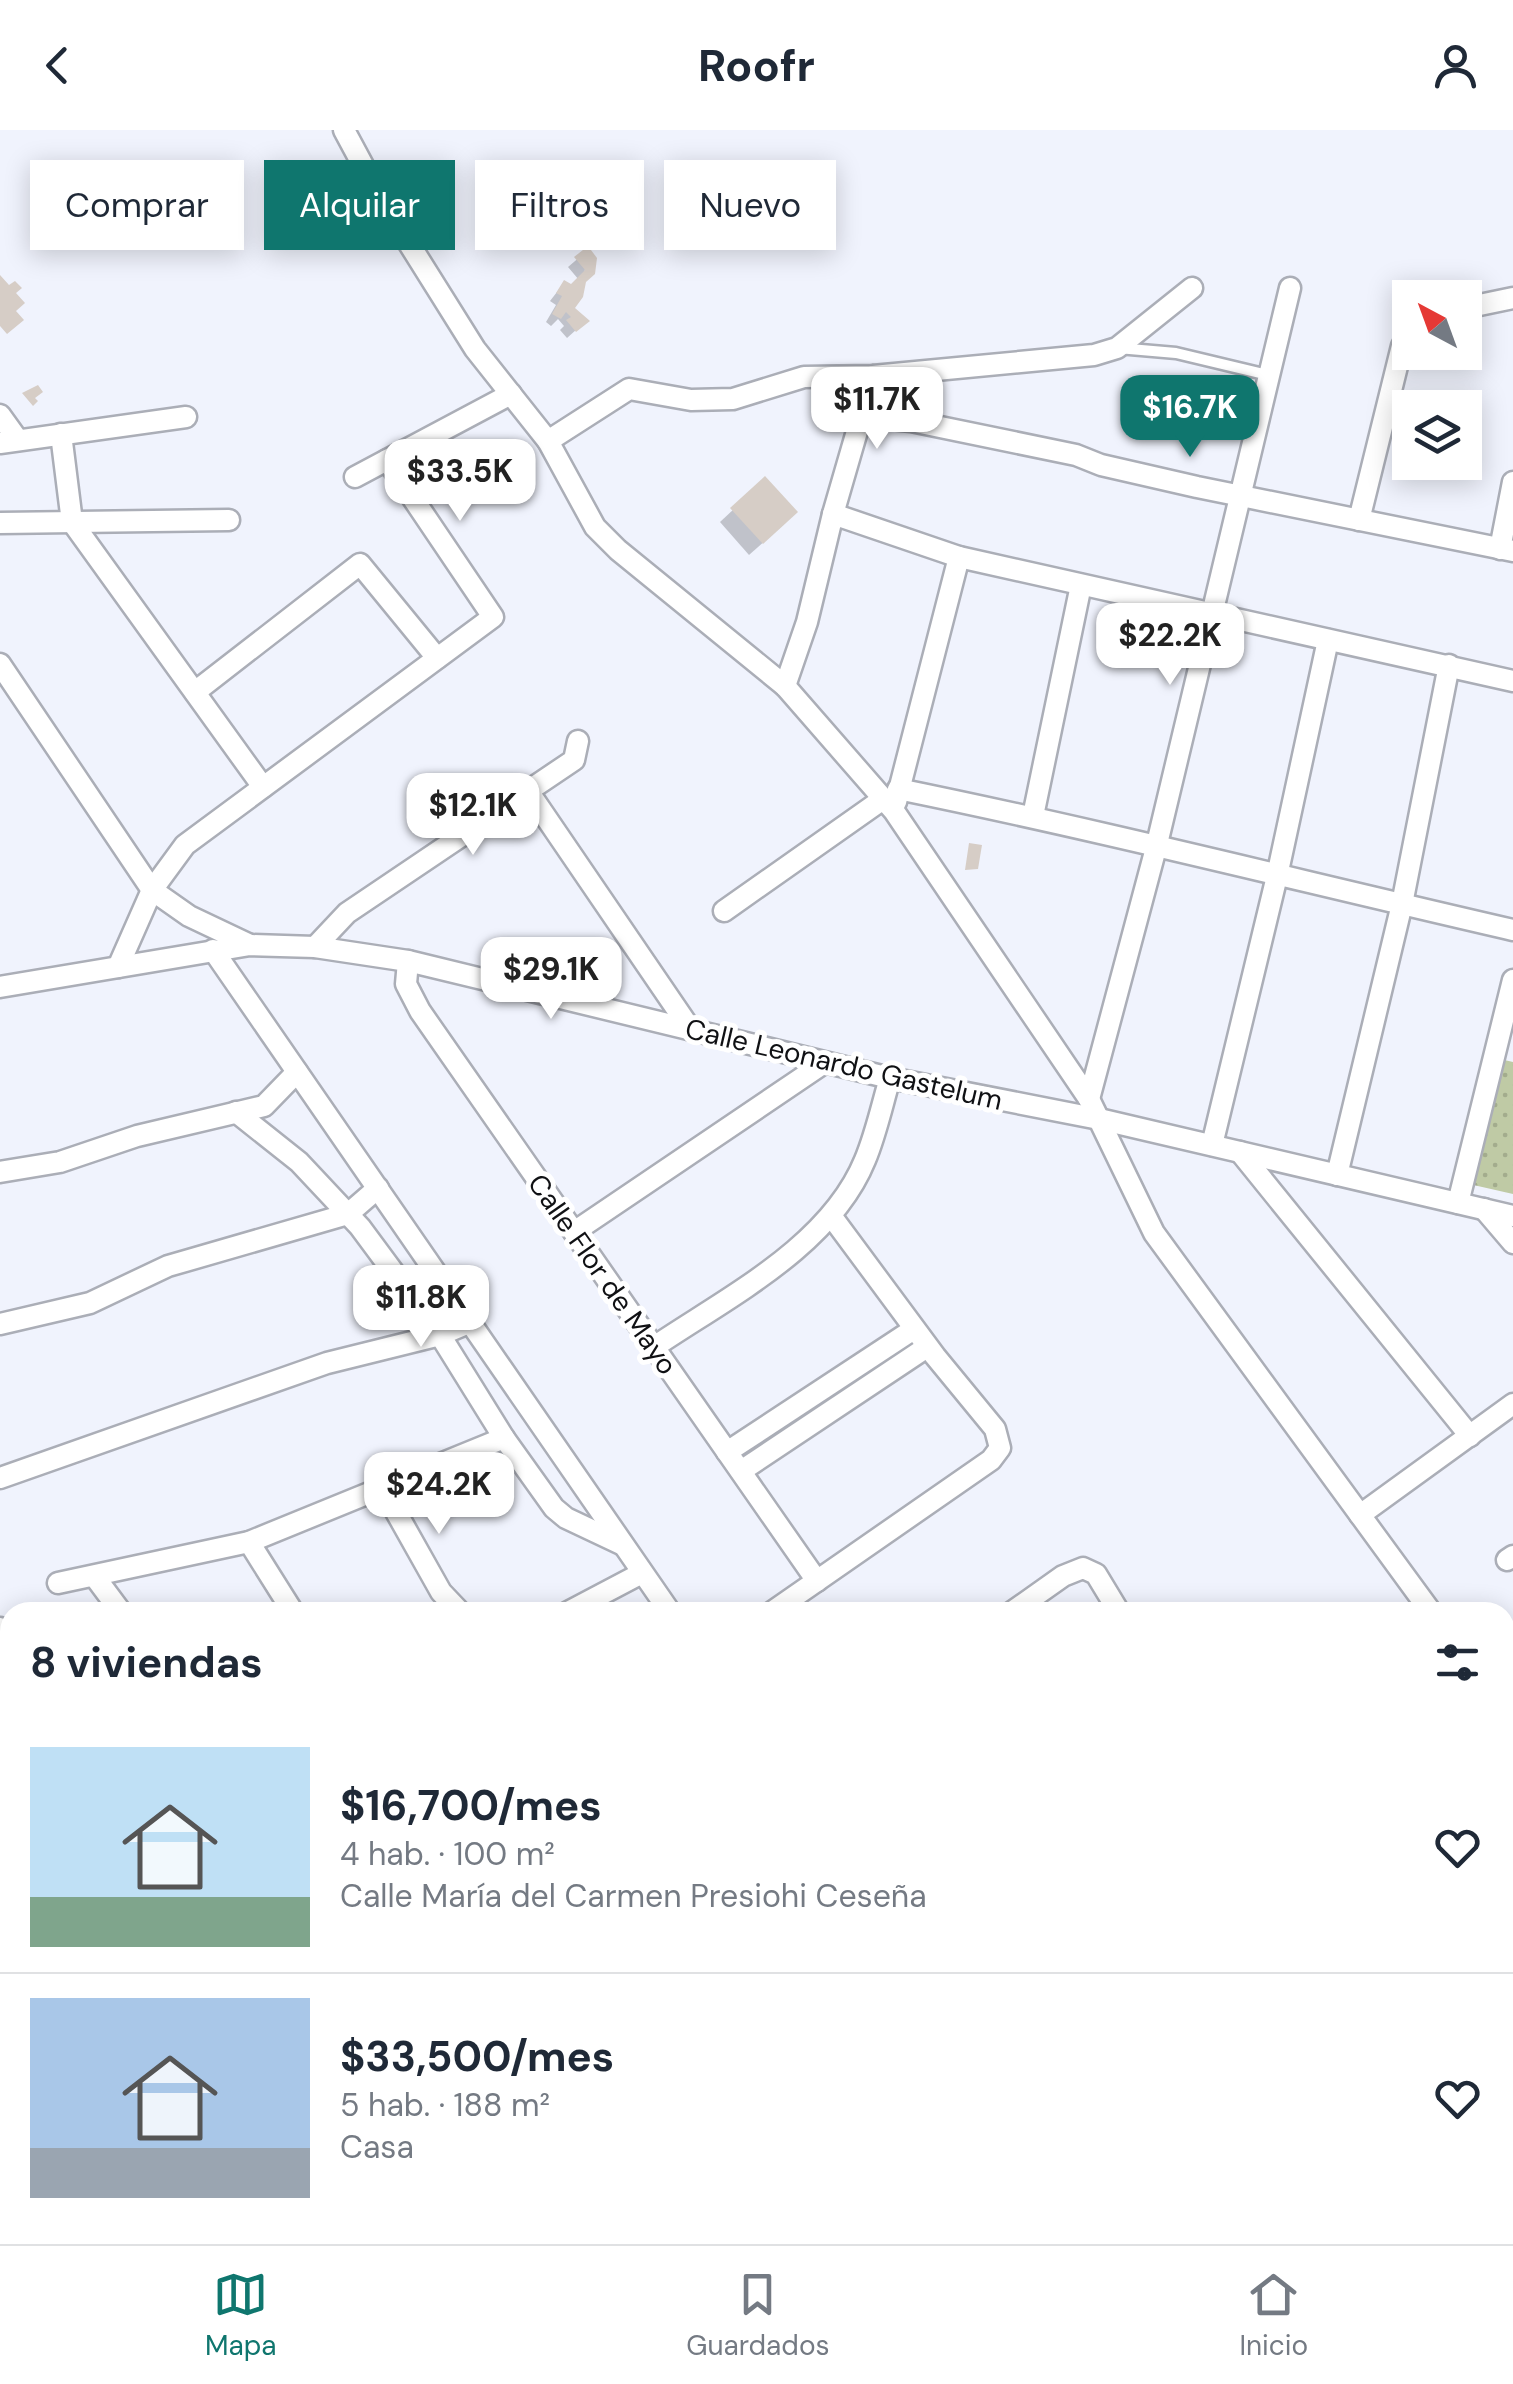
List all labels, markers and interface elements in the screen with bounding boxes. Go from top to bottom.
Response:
text: Roofr [698,36,815,95]
icon: back [30,38,85,93]
icon: person [1428,38,1483,93]
chip: Comprar [30,160,244,250]
chip: Alquilar [264,160,455,250]
chip: Filtros [475,160,644,250]
chip: Nuevo [664,160,836,250]
north arrow [1392,280,1482,370]
map controls [1392,280,1482,480]
pin: $11.7K [796,367,958,452]
pin: $16.7K [1109,375,1271,460]
text: $11.7K [833,378,921,420]
text: $16.7K [1142,386,1238,428]
button: layers [1392,390,1482,480]
pin: $33.5K [379,439,541,524]
text: $33.5K [407,450,513,492]
pin: $22.2K [1089,603,1251,688]
text: $22.2K [1118,614,1222,656]
pin: $12.1K [392,773,554,858]
text: $12.1K [429,784,518,826]
pin: $29.1K [470,937,632,1022]
text: $29.1K [503,948,599,990]
street label: Calle Leonardo Gastelum [682,1010,1006,1119]
street label: Calle Flor de Mayo [519,1167,686,1382]
pin: $11.8K [340,1265,502,1350]
text: $11.8K [375,1276,467,1318]
pin: $24.2K [358,1452,520,1537]
text: $24.2K [386,1463,492,1505]
text: 8 viviendas [30,1635,263,1690]
icon: filters [1430,1635,1485,1690]
text: $16,700/mes [340,1778,602,1833]
icon: home [110,1787,230,1907]
icon: heart [1430,1820,1485,1875]
text: 4 hab. · 100 m² [340,1833,555,1875]
text: Calle María del Carmen Presiohi Ceseña [340,1875,927,1917]
text: $33,500/mes [340,2029,614,2084]
icon: home [110,2038,230,2158]
icon: heart [1430,2071,1485,2126]
text: 5 hab. · 188 m² [340,2084,550,2126]
text: Casa [340,2126,414,2168]
tab: Mapa [205,2267,276,2364]
tab: Guardados [686,2267,830,2364]
tab: Inicio [1239,2267,1308,2364]

